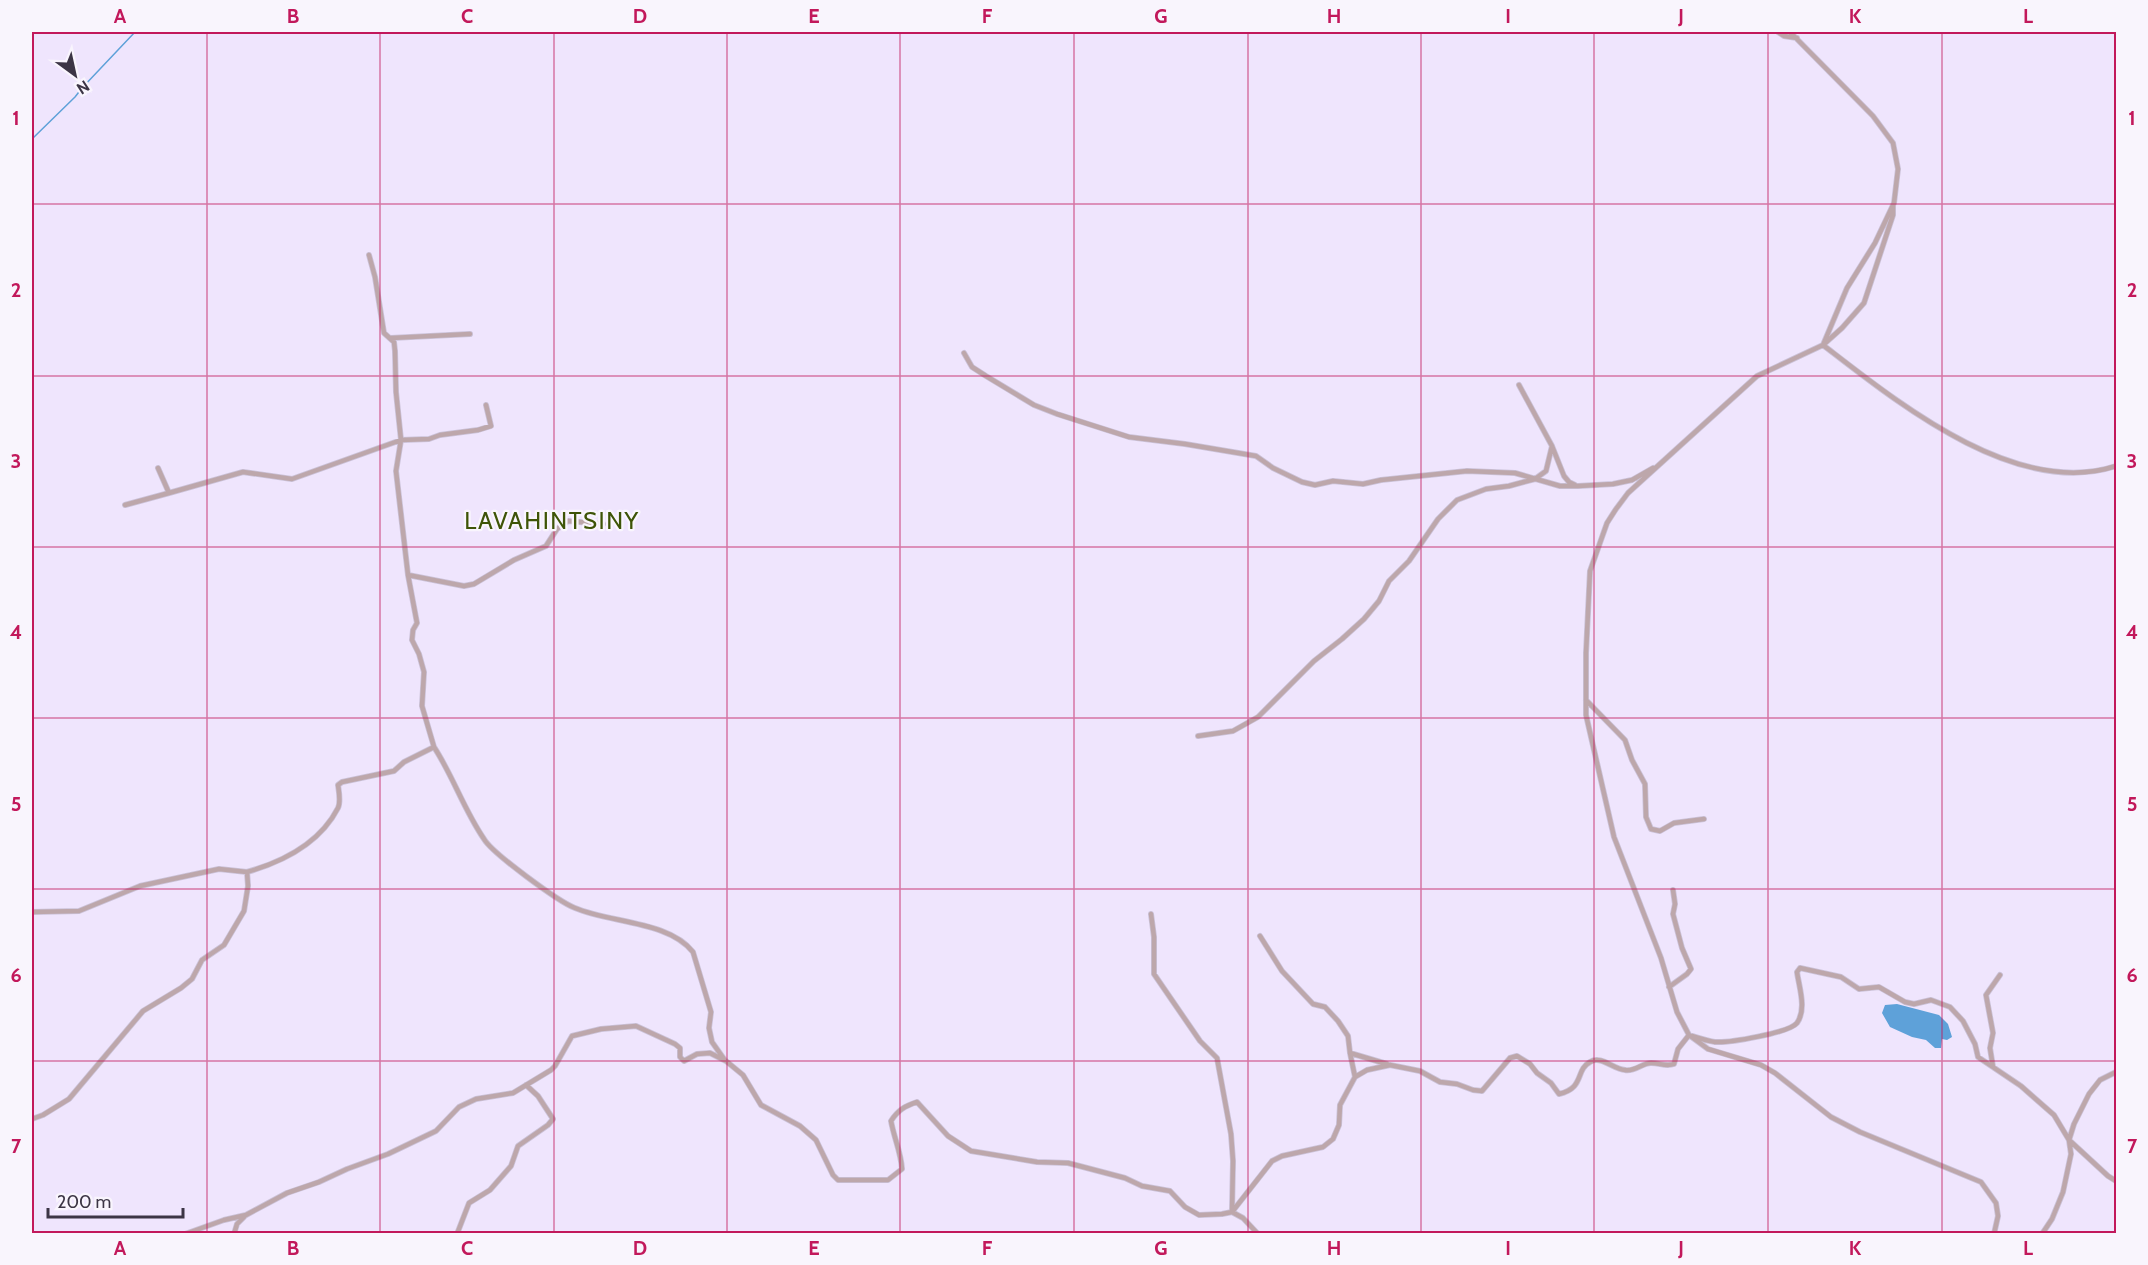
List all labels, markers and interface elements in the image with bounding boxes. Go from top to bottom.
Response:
text: A [114,4,127,28]
text: B [287,4,299,28]
text: C [461,4,473,28]
text: D [633,4,647,28]
text: E [808,4,820,28]
text: F [982,4,993,28]
text: G [1154,4,1168,28]
text: H [1327,4,1341,28]
text: I [1505,4,1511,28]
text: J [1677,4,1684,28]
text: K [1849,4,1862,28]
text: L [2023,4,2033,28]
north arrow [45,45,105,105]
text: N [73,76,93,98]
text: 1 [12,106,20,130]
text: 1 [2128,106,2136,130]
text: 2 [11,278,21,302]
text: 2 [2127,278,2137,302]
text: 3 [11,449,21,473]
text: 3 [2127,449,2137,473]
district label: LAVAHINTSINY [464,506,640,535]
text: 4 [10,620,22,644]
text: 4 [2126,620,2138,644]
text: 5 [11,792,21,816]
text: 5 [2127,792,2137,816]
text: 6 [10,963,22,987]
text: 6 [2126,963,2138,987]
text: 7 [11,1134,22,1158]
text: 7 [2127,1134,2138,1158]
scale bar [48,1181,183,1219]
text: 200 m [57,1191,111,1213]
text: A [114,1236,127,1260]
text: B [287,1236,299,1260]
text: C [461,1236,473,1260]
text: D [633,1236,647,1260]
text: E [808,1236,820,1260]
text: F [982,1236,993,1260]
text: G [1154,1236,1168,1260]
text: H [1327,1236,1341,1260]
text: I [1505,1236,1511,1260]
text: J [1677,1236,1684,1260]
text: K [1849,1236,1862,1260]
text: L [2023,1236,2033,1260]

